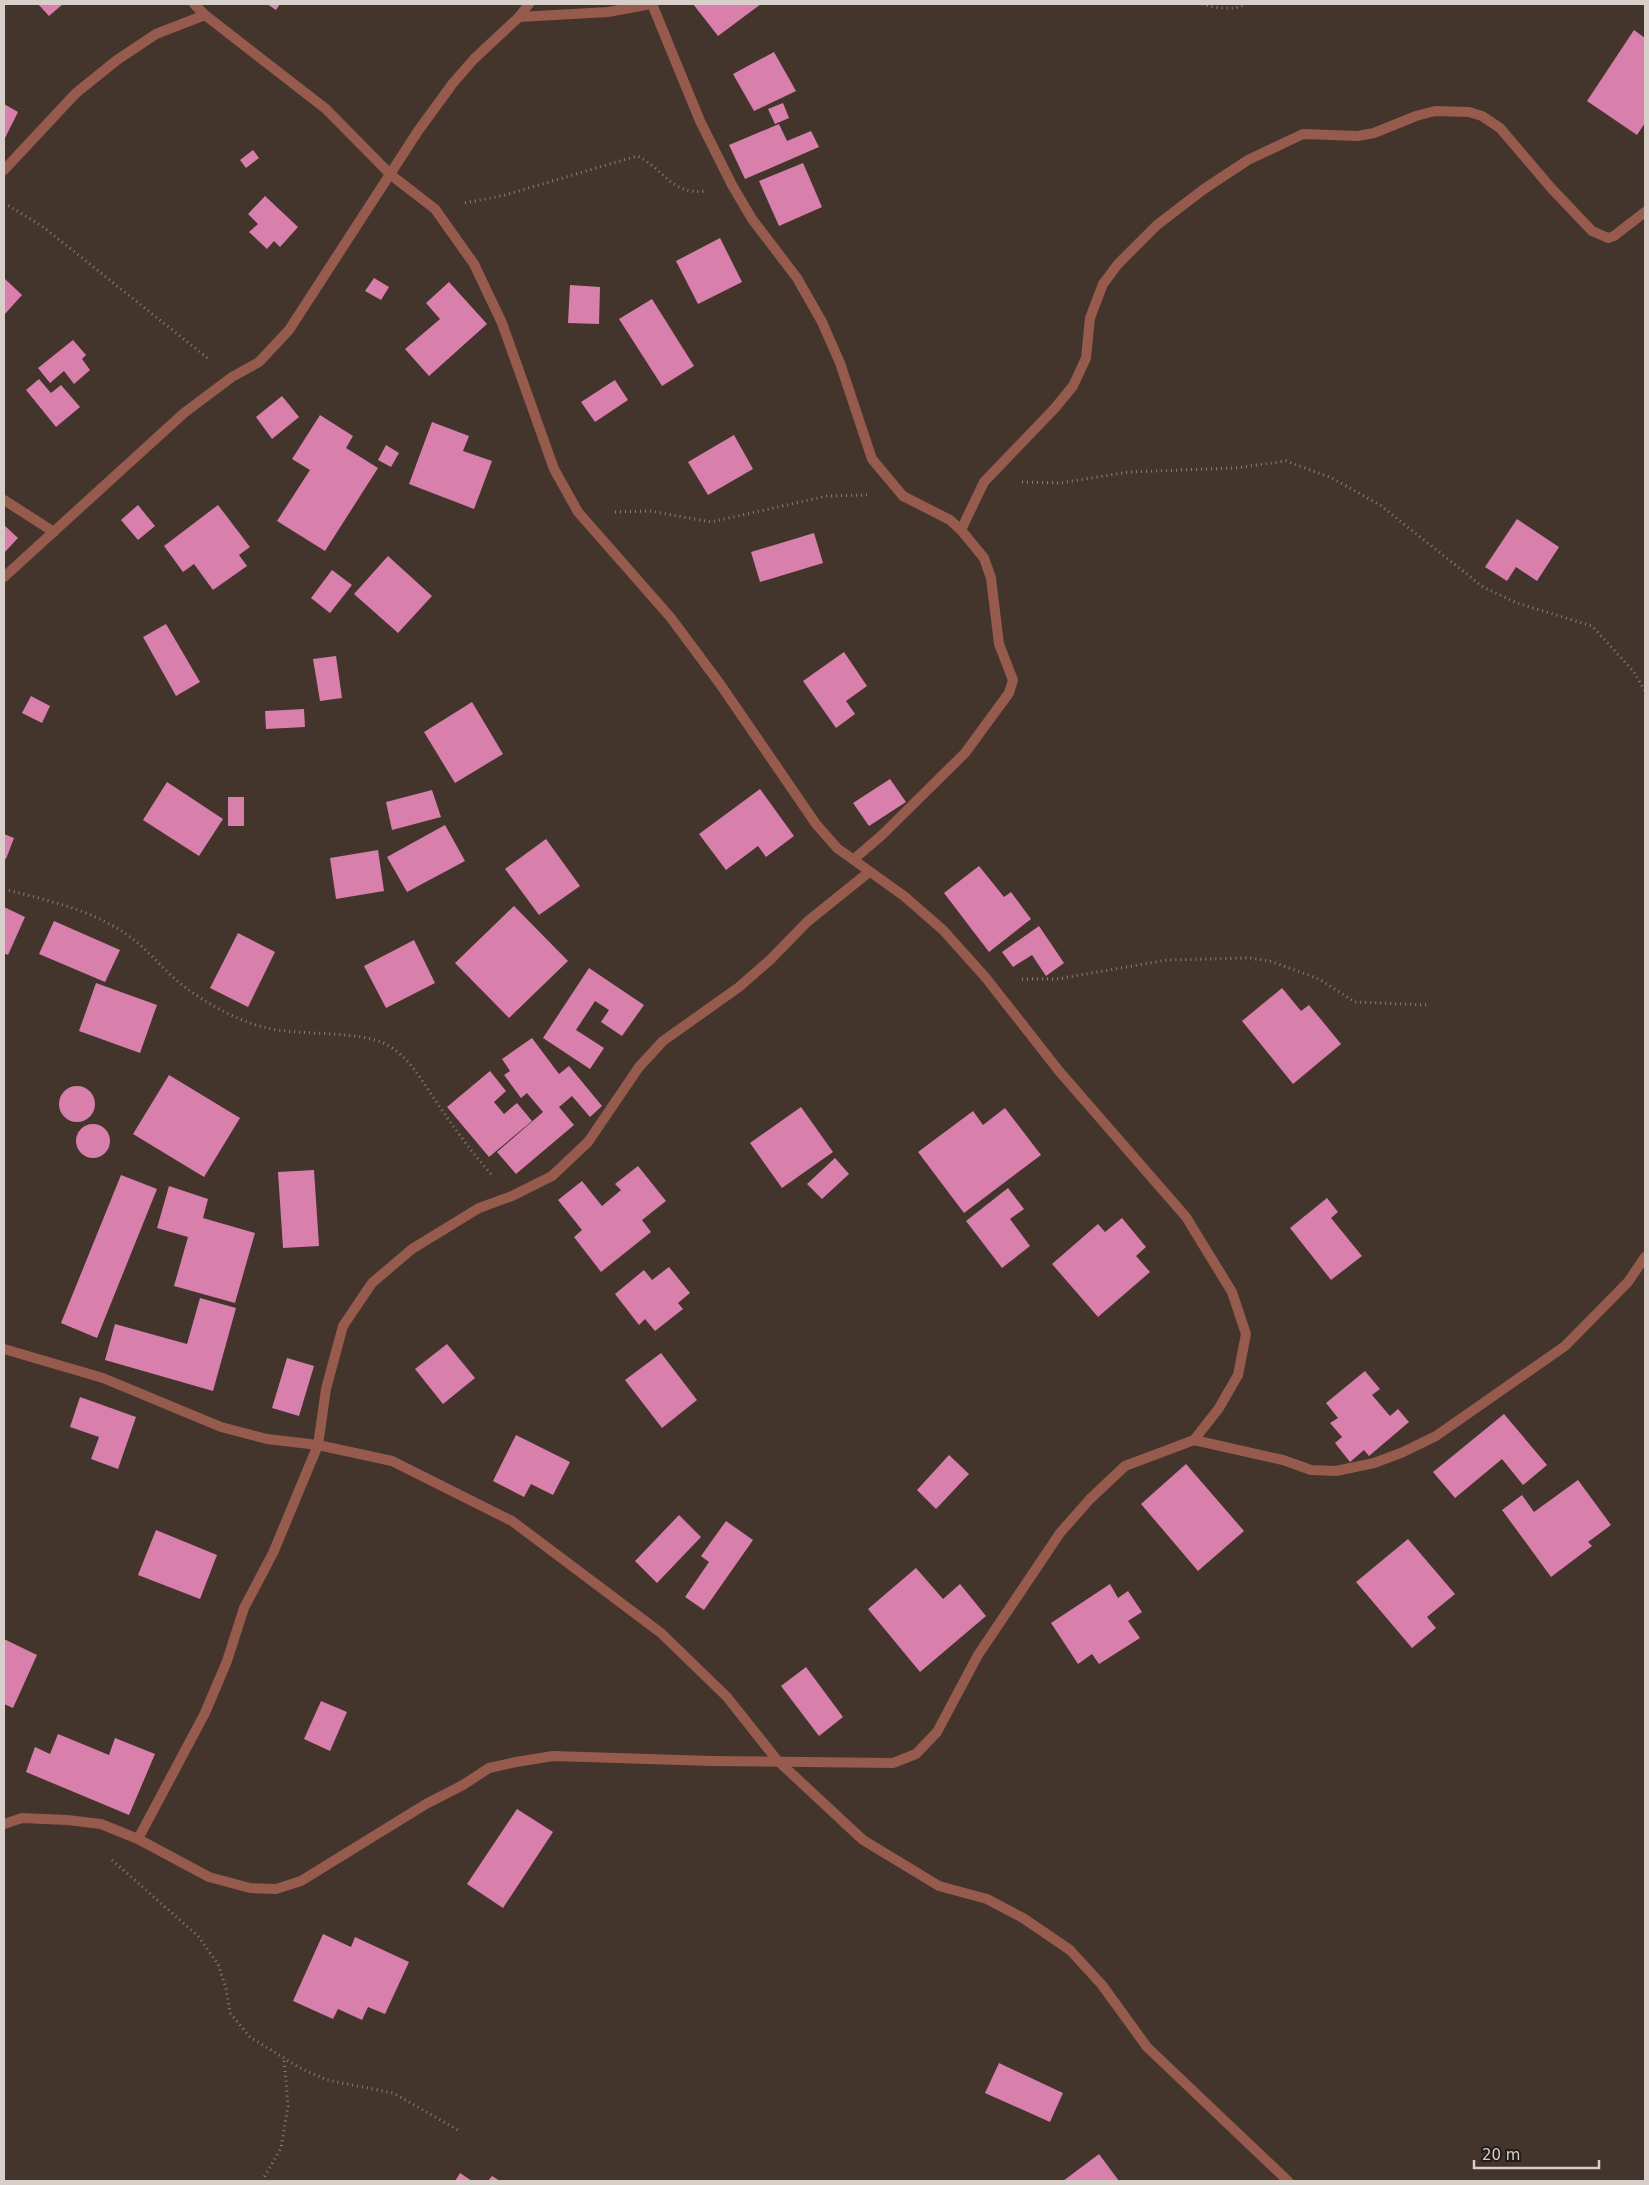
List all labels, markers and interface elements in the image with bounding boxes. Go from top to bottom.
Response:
scale bar [1474,2138,1599,2170]
text: 20 m [1482,2146,1520,2164]

